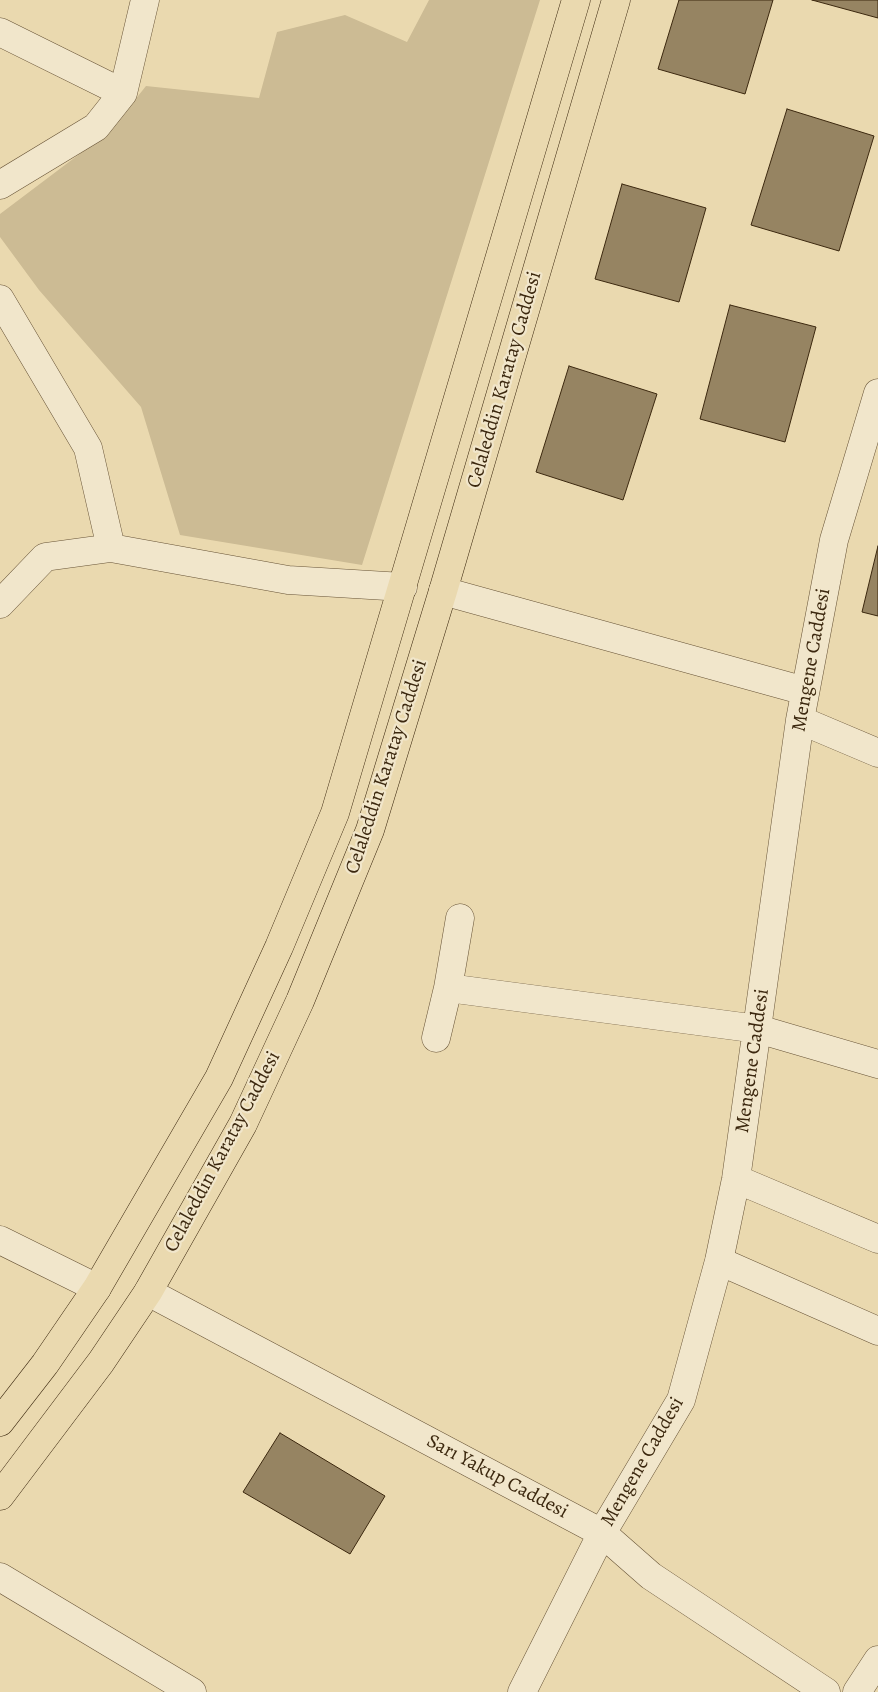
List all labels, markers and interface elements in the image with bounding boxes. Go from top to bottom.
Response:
street label: Celaleddin Karatay Caddesi [463,269,547,491]
street label: Mengene Caddesi [788,586,836,734]
street label: Celaleddin Karatay Caddesi [341,657,433,877]
street label: Mengene Caddesi [731,987,775,1135]
street label: Celaleddin Karatay Caddesi [160,1047,286,1257]
street label: Mengene Caddesi [596,1393,690,1531]
street label: Sarı Yakup Caddesi [422,1430,572,1524]

